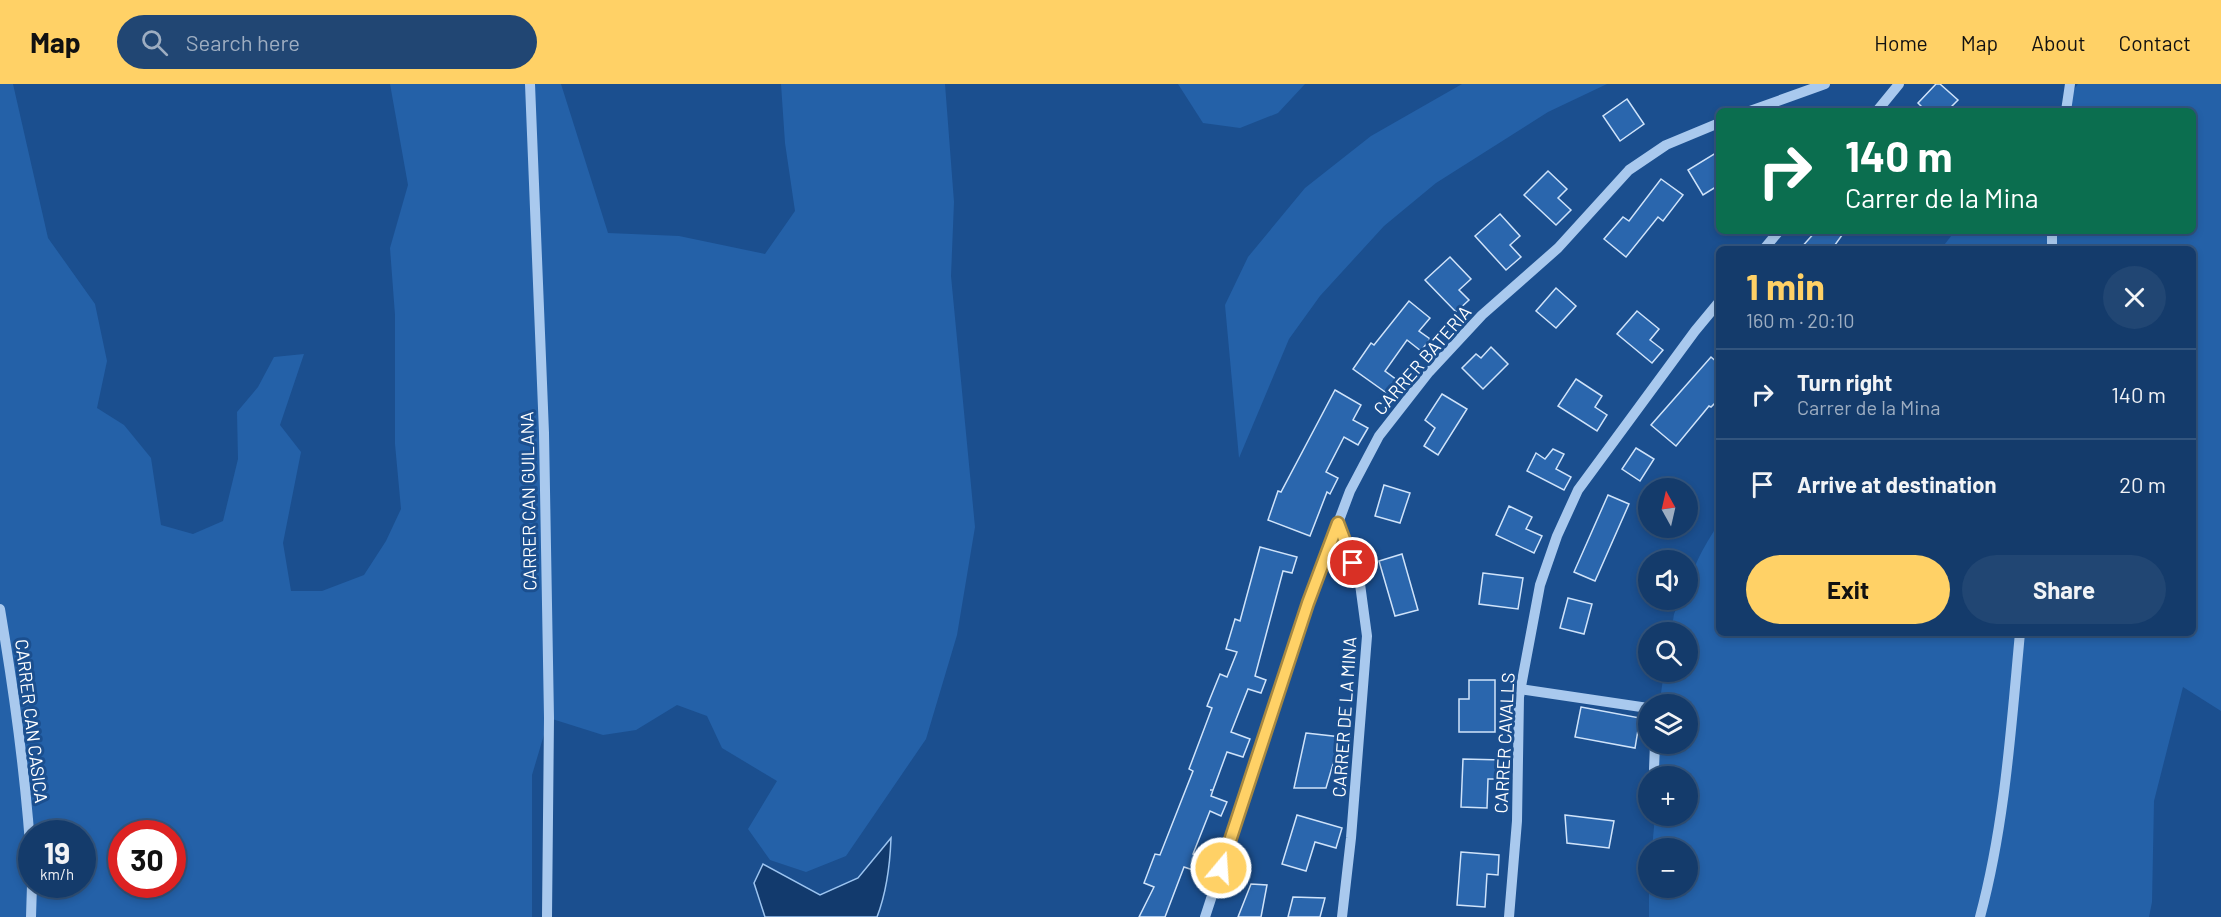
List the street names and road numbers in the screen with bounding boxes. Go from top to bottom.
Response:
street label: CARRER BATERIA [1369,301,1476,419]
street label: CARRER CAN GUILANA [515,411,541,591]
street label: CARRER DE LA MINA [1327,636,1361,798]
street label: CARRER CAN CASICA [11,638,53,804]
street label: CARRER CAVALLS [1489,672,1519,814]

